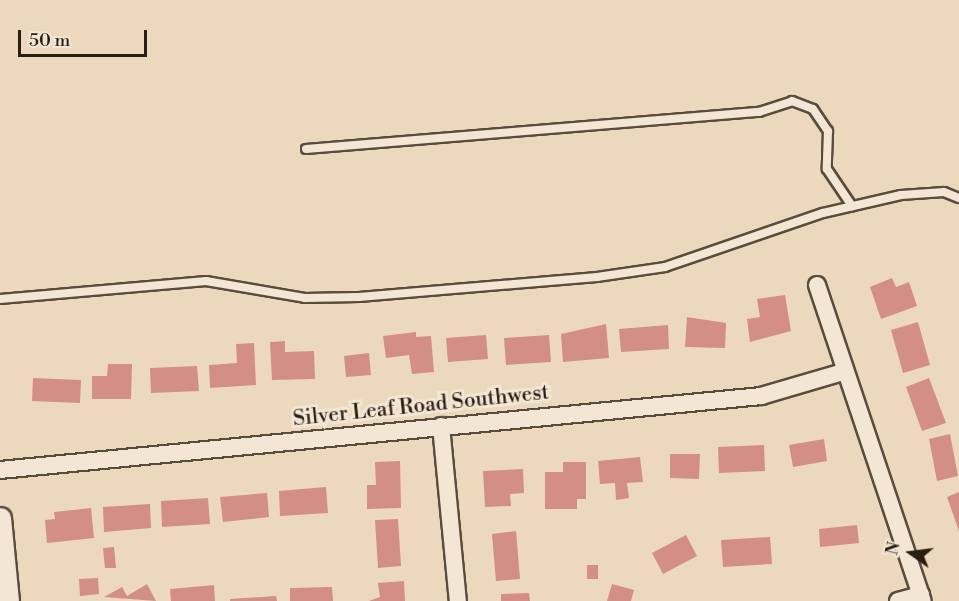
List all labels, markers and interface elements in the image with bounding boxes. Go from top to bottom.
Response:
scale bar [21,18,150,56]
text: 50 m [29,29,70,52]
street label: Silver Leaf Road Southwest [292,380,550,432]
north arrow [881,523,941,583]
text: N [882,540,905,557]

